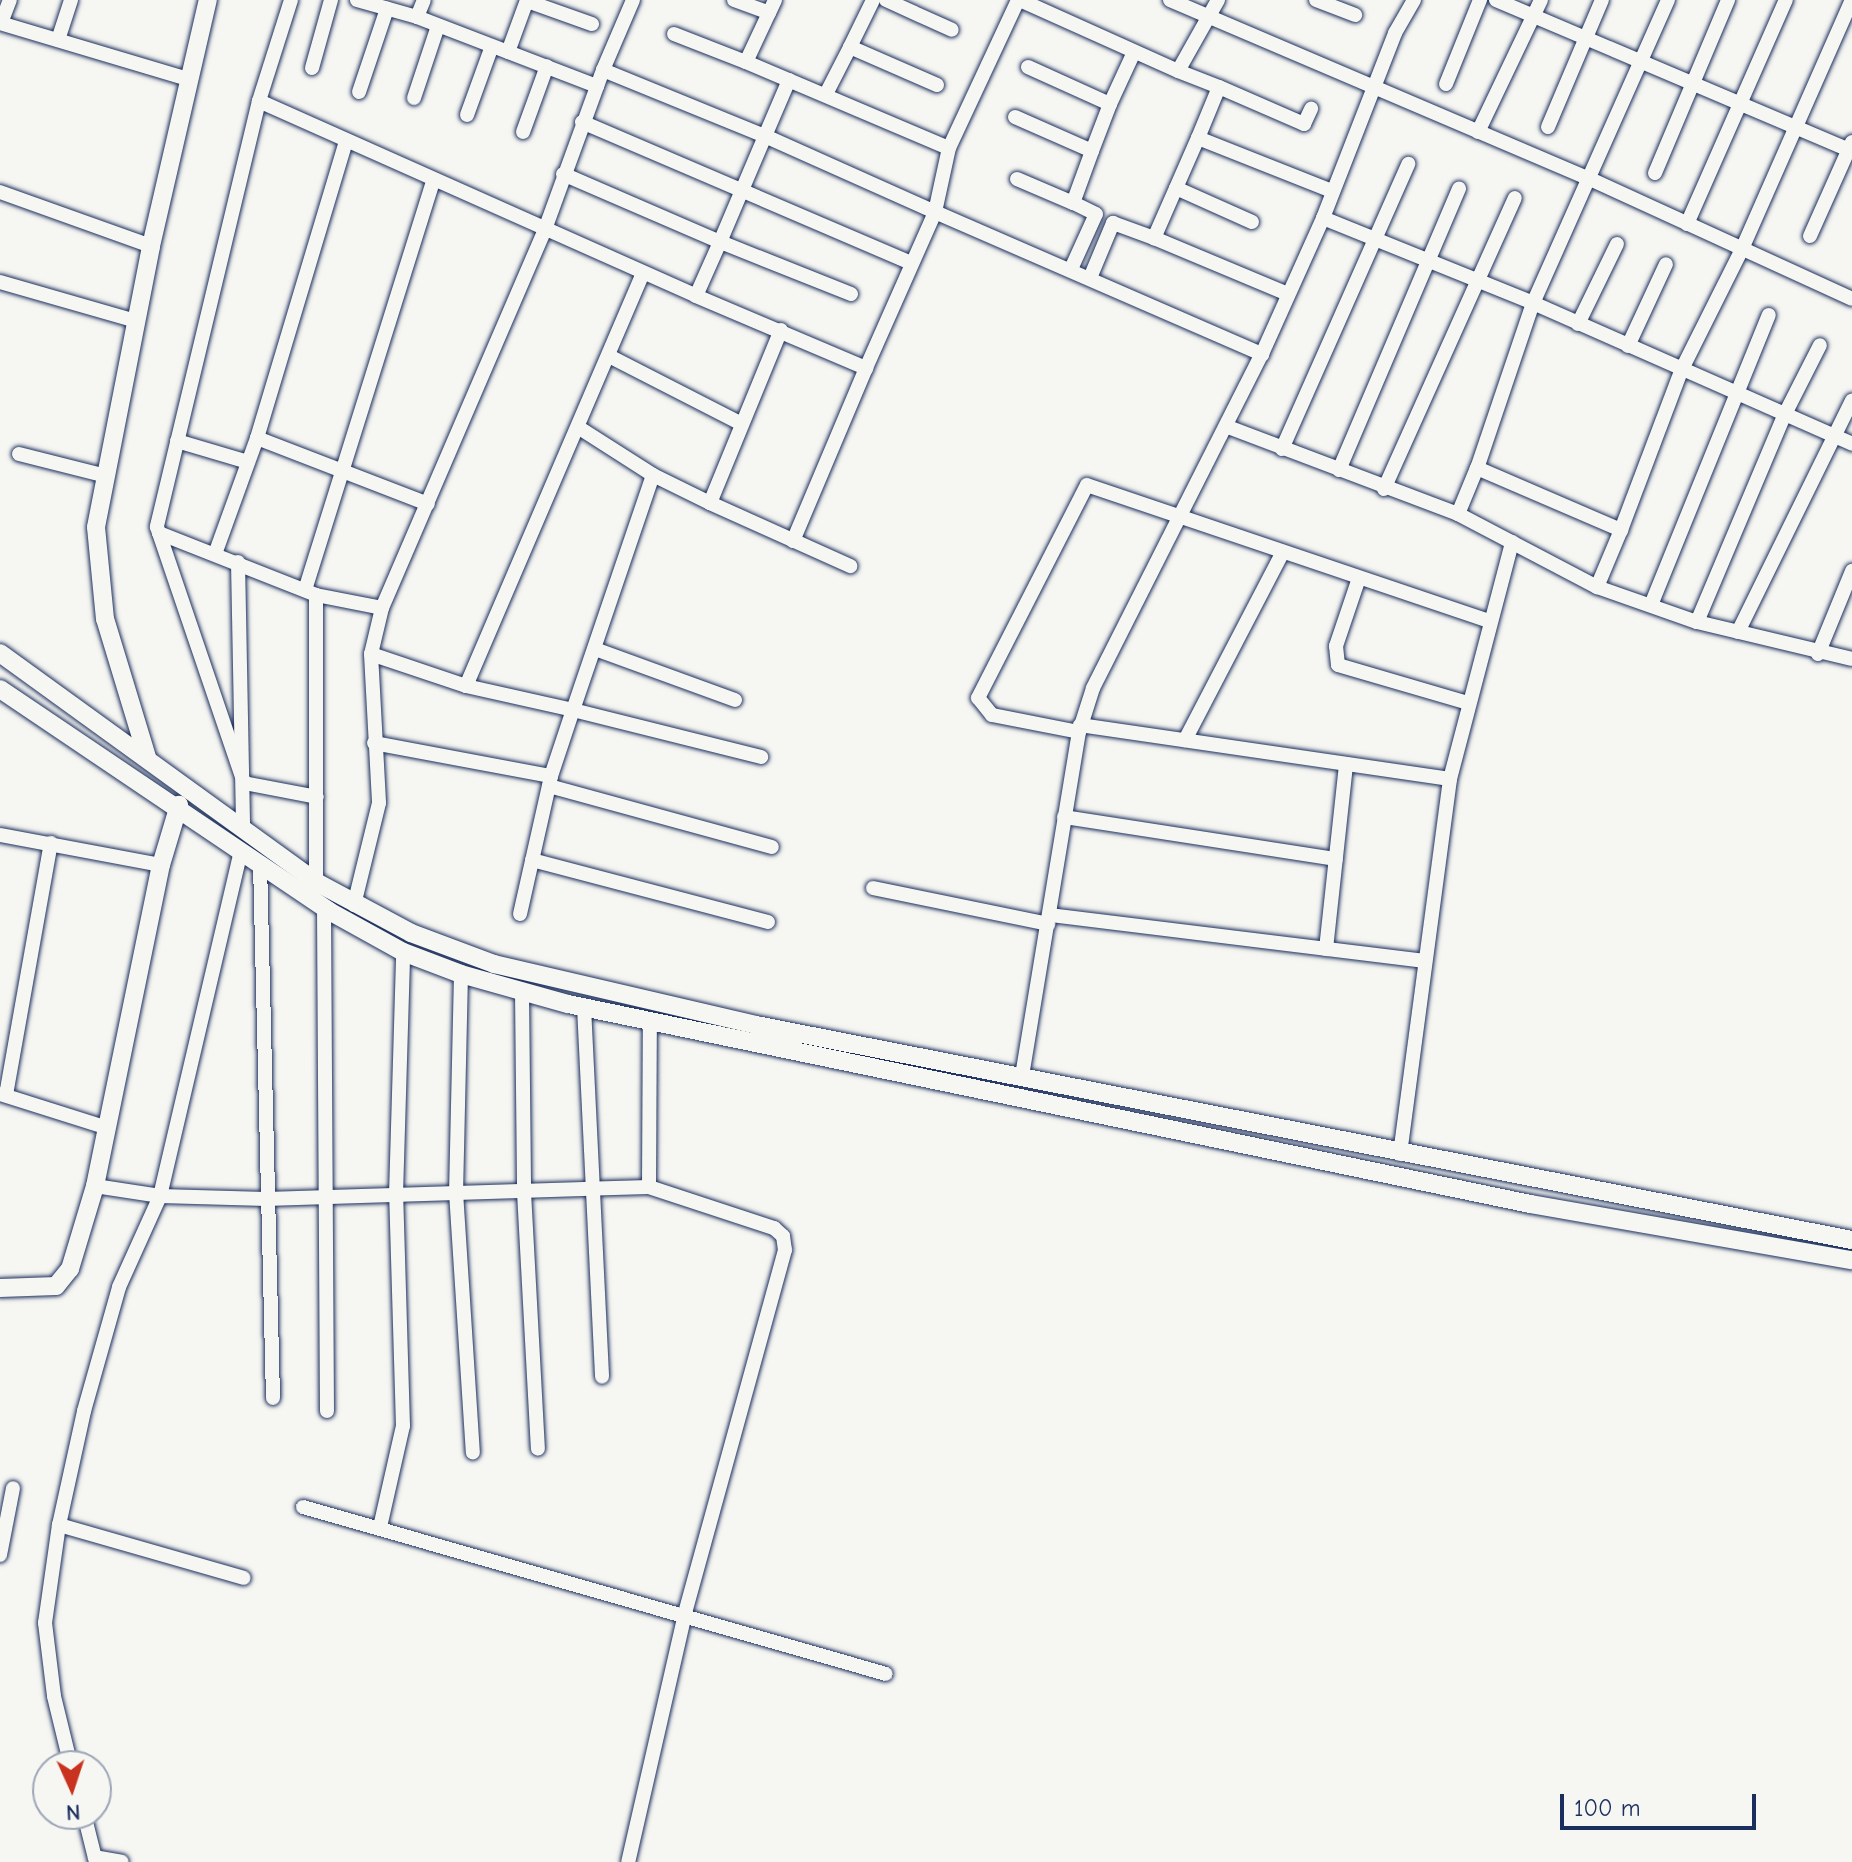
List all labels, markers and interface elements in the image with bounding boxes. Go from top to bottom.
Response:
north arrow [32,1750,112,1830]
scale bar [1564,1778,1760,1828]
text: 100 m [1574,1794,1641,1822]
text: N [65,1799,81,1825]

